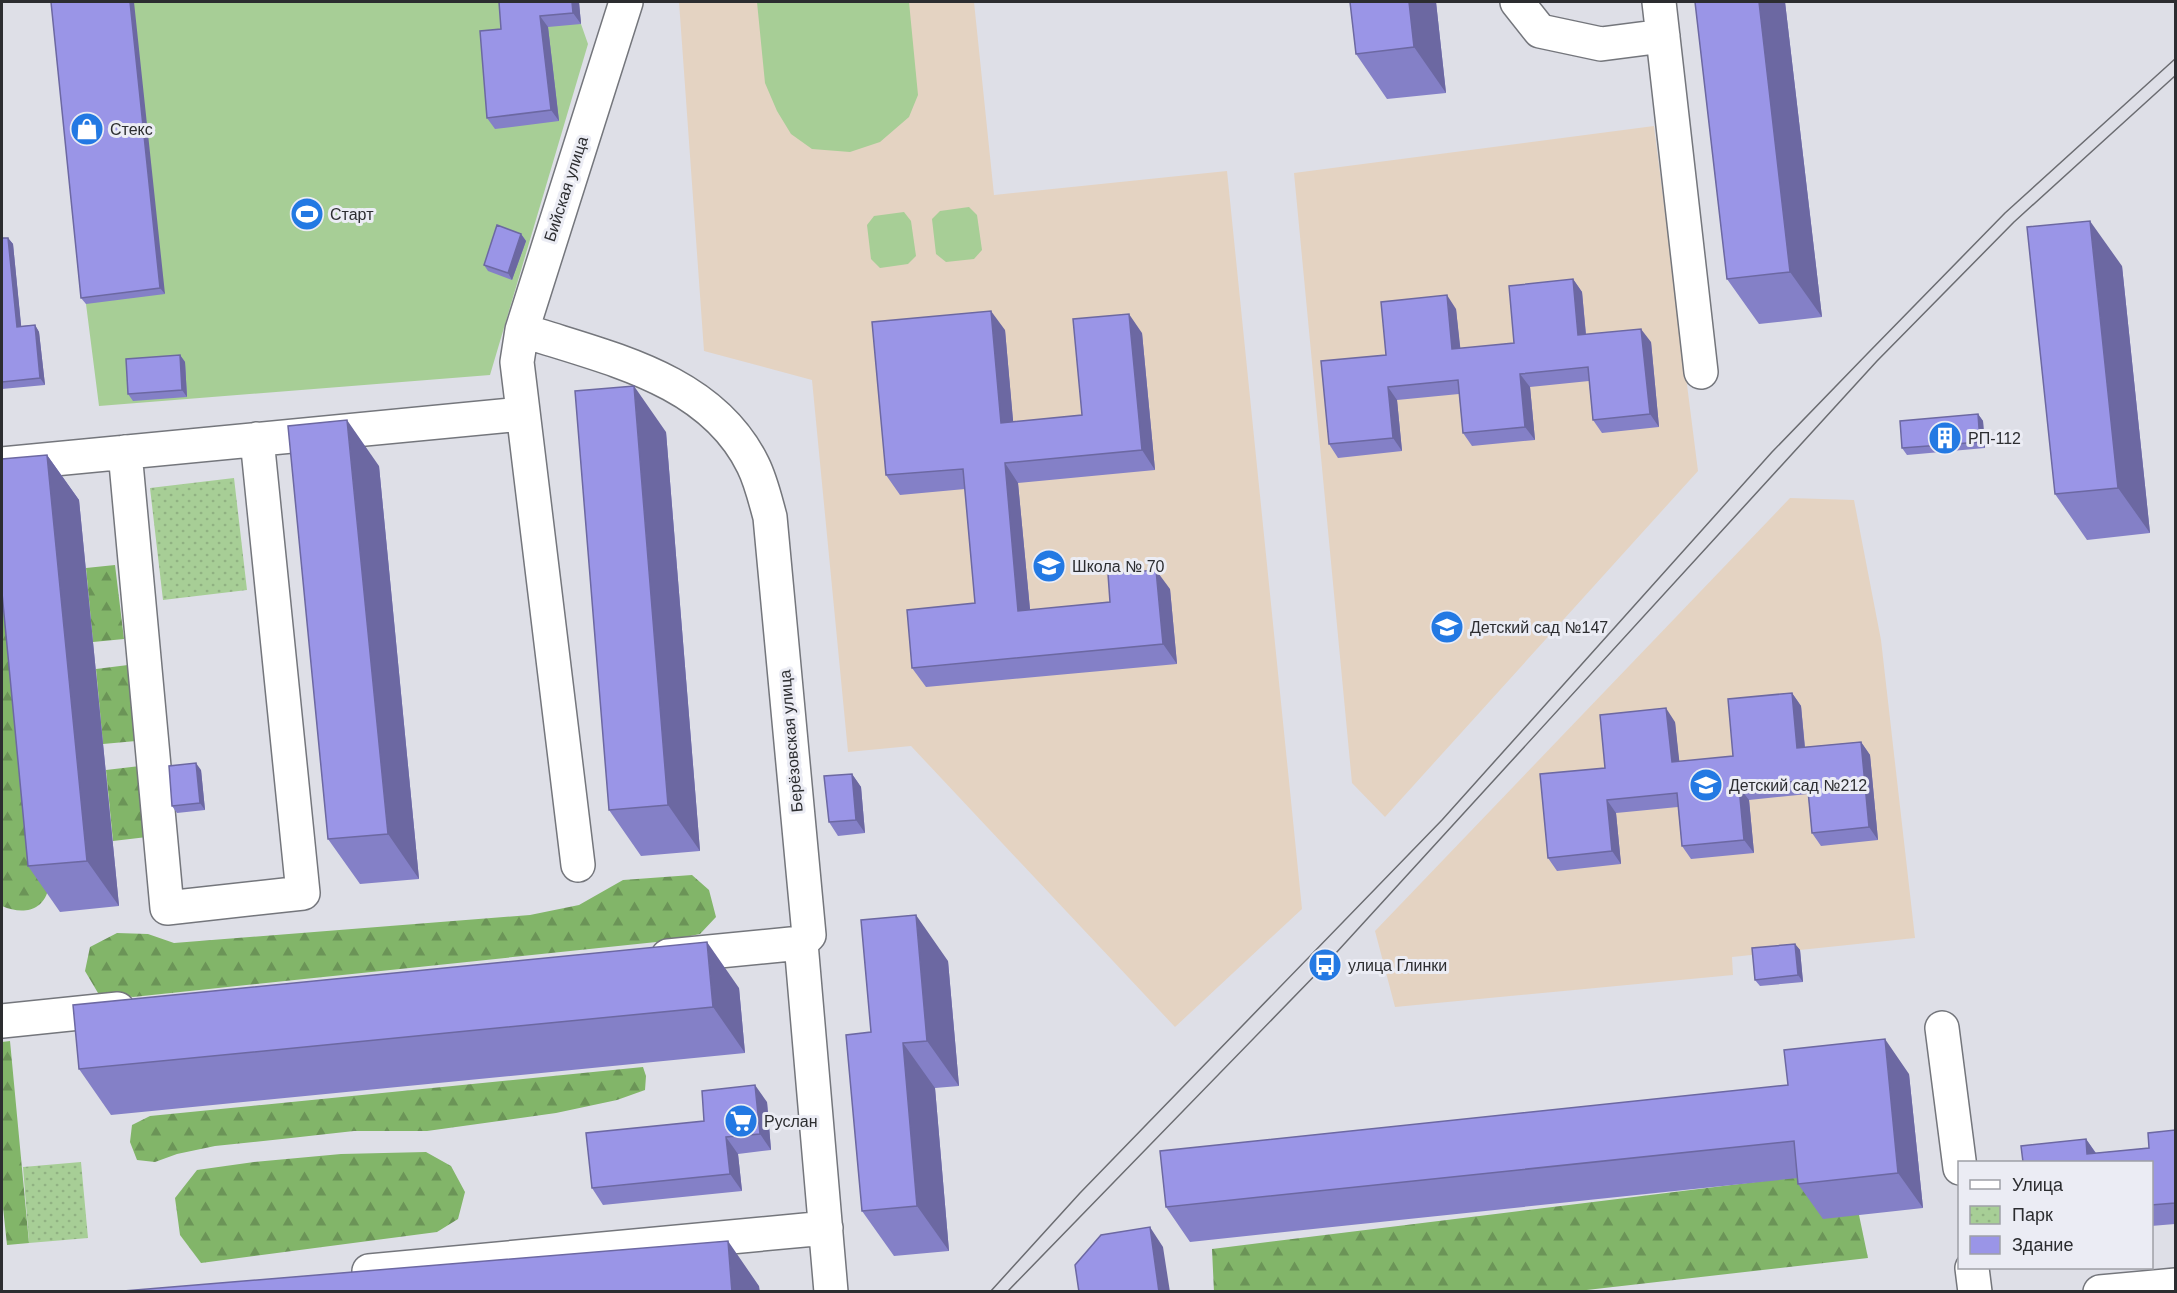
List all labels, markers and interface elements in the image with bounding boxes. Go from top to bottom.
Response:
shop icon: Стекс [69,111,105,147]
place label: Стекс [110,121,153,138]
street label: Бийская улица [541,134,591,244]
sports icon: Старт [289,196,325,232]
place label: Старт [330,206,374,223]
building icon: РП-112 [1927,420,1963,456]
place label: РП-112 [1968,430,2021,447]
school or university icon: Школа № 70 [1031,548,1067,584]
place label: Школа № 70 [1072,558,1165,575]
school or university icon: Детский сад №147 [1429,609,1465,645]
place label: Детский сад №147 [1470,619,1608,636]
street label: Берёзовская улица [776,669,806,813]
school or university icon: Детский сад №212 [1688,767,1724,803]
place label: Детский сад №212 [1729,777,1867,794]
bus stop icon: улица Глинки [1307,947,1343,983]
place label: улица Глинки [1348,957,1447,974]
supermarket icon: Руслан [723,1103,759,1139]
place label: Руслан [764,1113,818,1130]
legend [1958,1161,2153,1269]
text: Улица [2012,1175,2064,1195]
text: Парк [2012,1205,2053,1225]
text: Здание [2012,1235,2073,1255]

